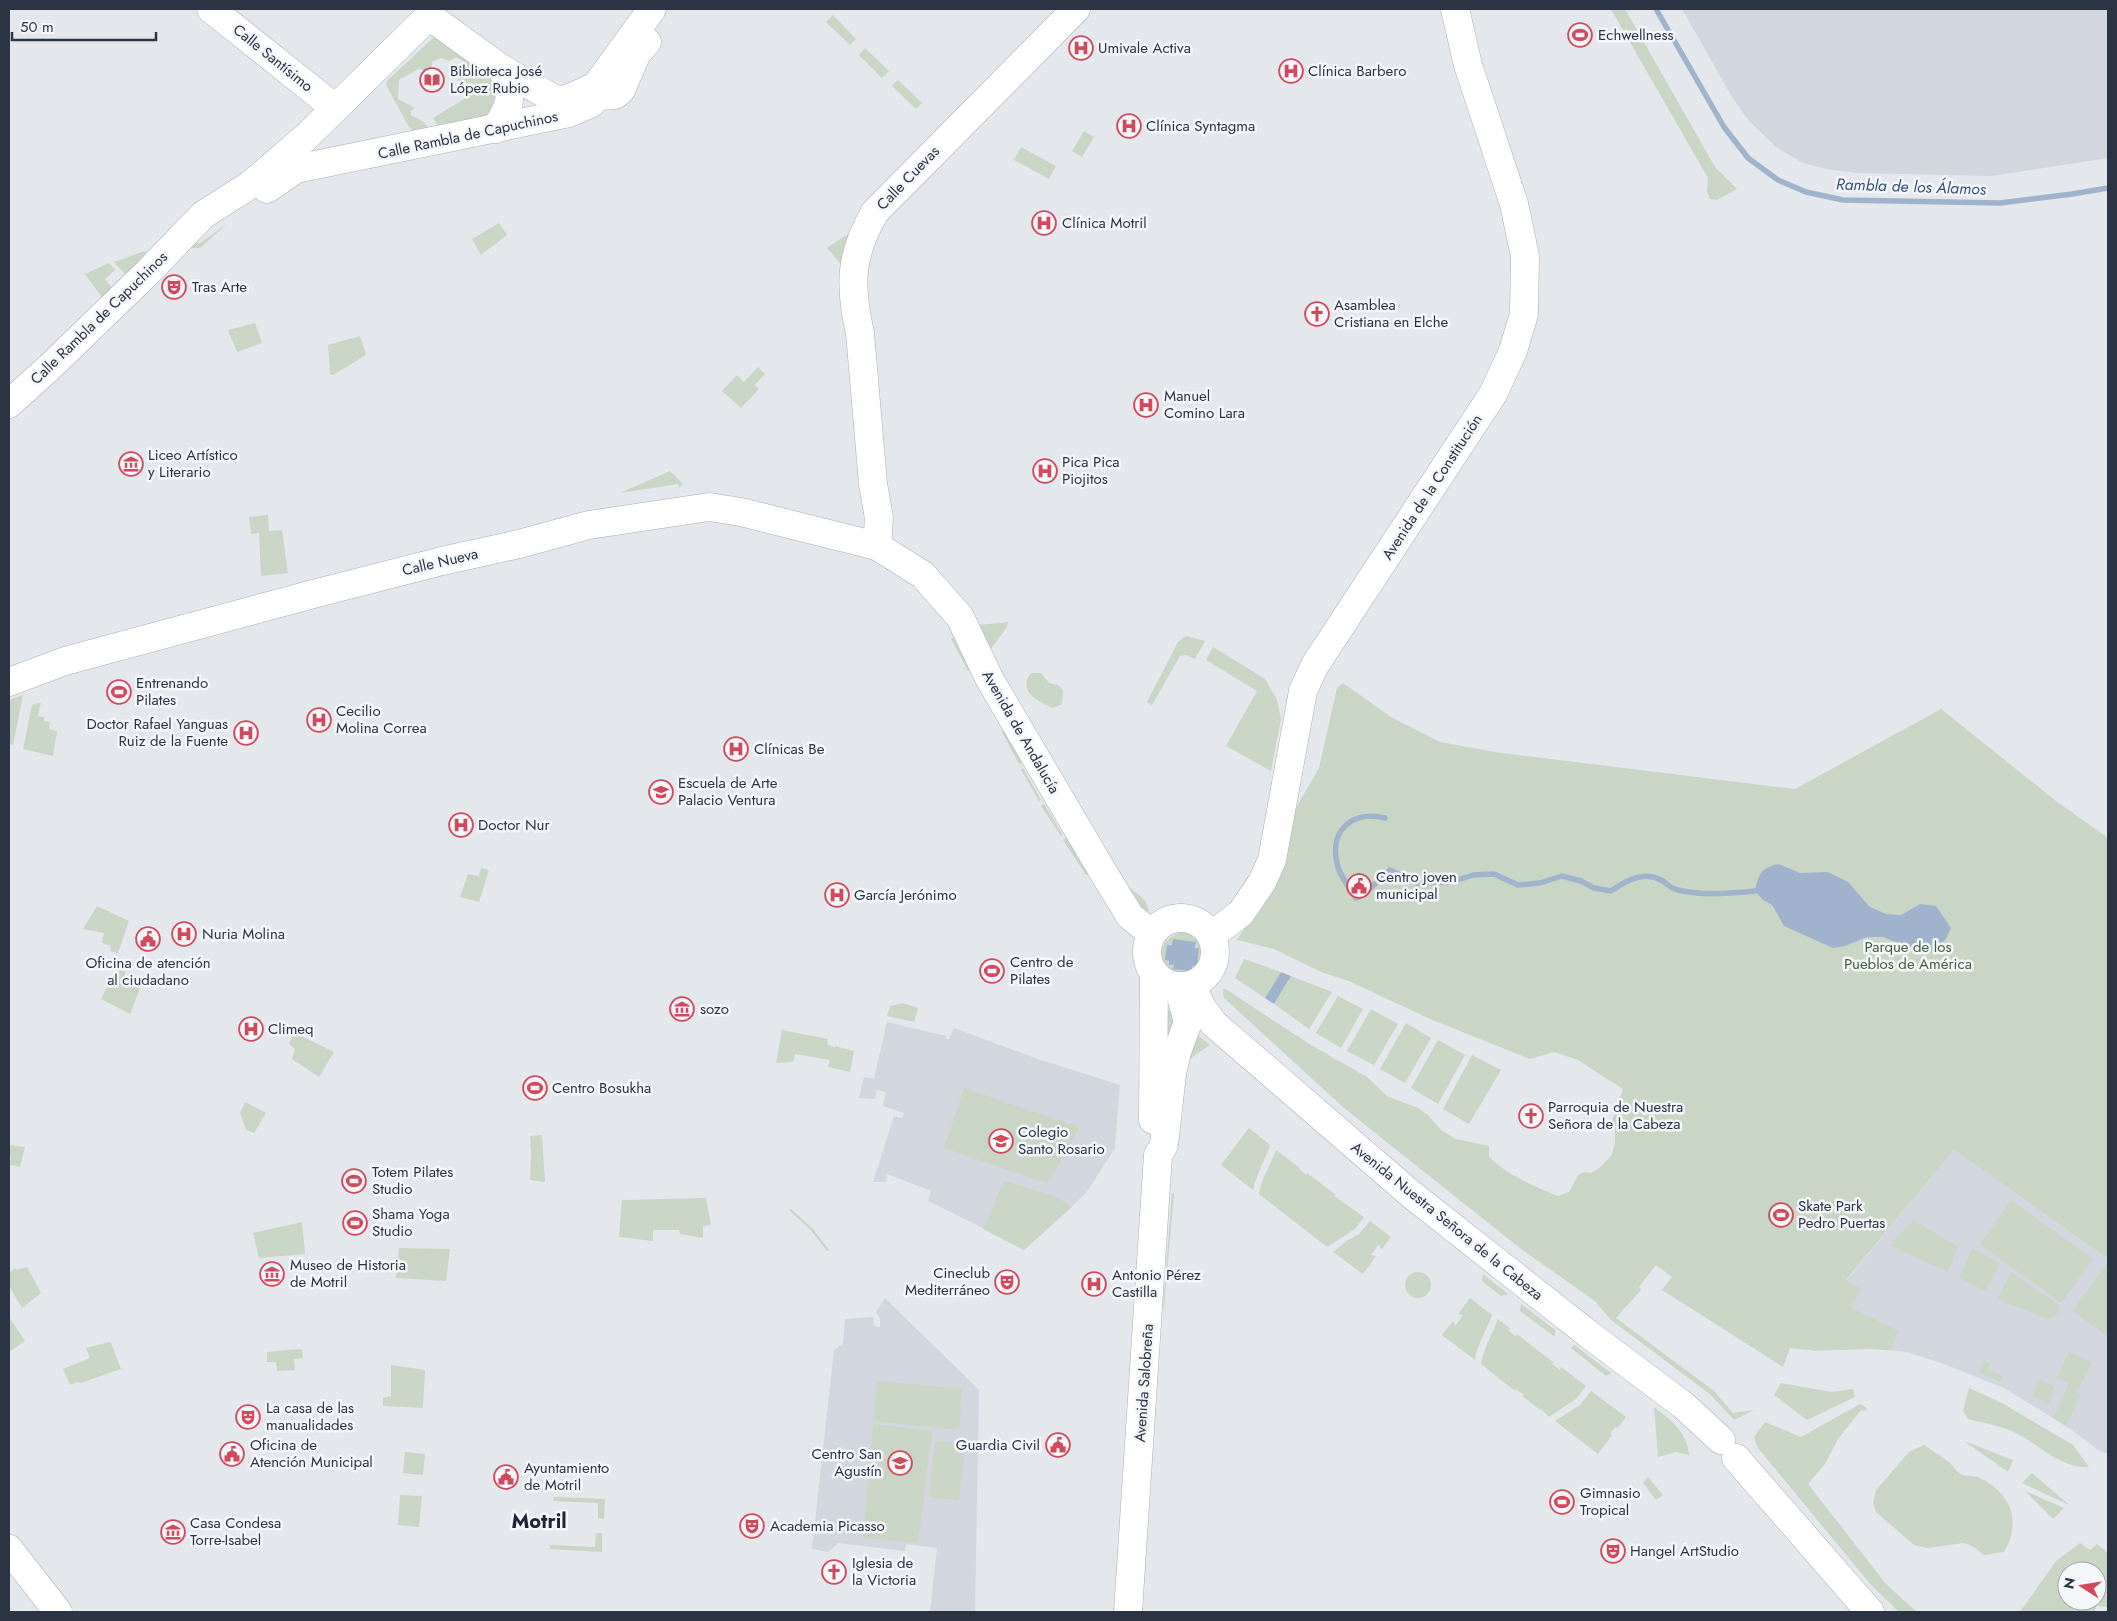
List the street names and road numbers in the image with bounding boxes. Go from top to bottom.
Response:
street label: Calle Santísimo [228,19,318,97]
street label: Calle Rambla de Capuchinos [376,105,560,165]
street label: Calle Cuevas [872,141,944,215]
street label: Calle Rambla de Capuchinos [25,246,173,390]
street label: Avenida de la Constitución [1377,410,1487,564]
street label: Calle Nueva [400,543,480,581]
street label: Avenida de Andalucía [977,666,1065,798]
street label: Avenida Nuestra Señora de la Cabeza [1346,1136,1548,1306]
street label: Avenida Salobreña [1129,1323,1159,1443]

